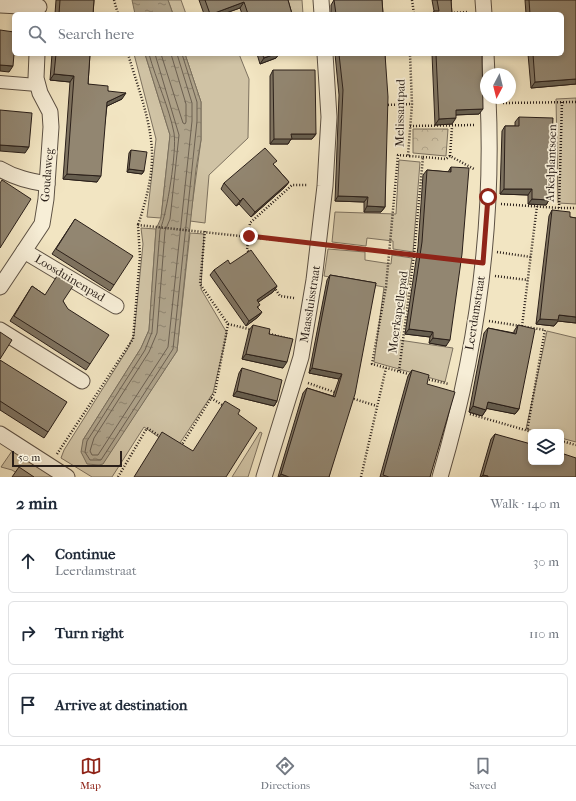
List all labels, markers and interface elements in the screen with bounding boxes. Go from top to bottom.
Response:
search box [12,12,564,56]
icon: search [26,23,48,45]
text: Search here [58,25,134,43]
north arrow [480,68,516,104]
street label: Melissantpad [392,79,408,147]
street label: Arkelplantsoen [543,124,559,203]
street label: Goudaweg [38,147,56,203]
route start [479,188,497,206]
route end [240,227,258,245]
street label: Loosduinenpad [32,252,108,305]
street label: Maassluisstraat [297,264,323,344]
street label: Moerkapellepad [385,269,411,354]
street label: Leerdamstraat [462,274,488,351]
map controls [528,429,564,465]
button: layers [528,429,564,465]
scale bar [12,449,122,468]
text: 50 m [18,451,40,464]
text: 2 min [16,493,57,513]
text: Walk · 140 m [491,496,560,511]
text: Continue [55,545,115,563]
icon: ahead [17,550,39,572]
text: 30 m [533,554,559,569]
text: Leerdamstraat [55,563,137,578]
icon: right [17,622,39,644]
text: Turn right [55,624,124,642]
text: 110 m [529,626,559,641]
icon: arrive [17,694,39,716]
text: Arrive at destination [55,696,187,714]
tab: Map [80,755,102,792]
tab: Directions [261,755,310,792]
tab: Saved [469,755,496,792]

